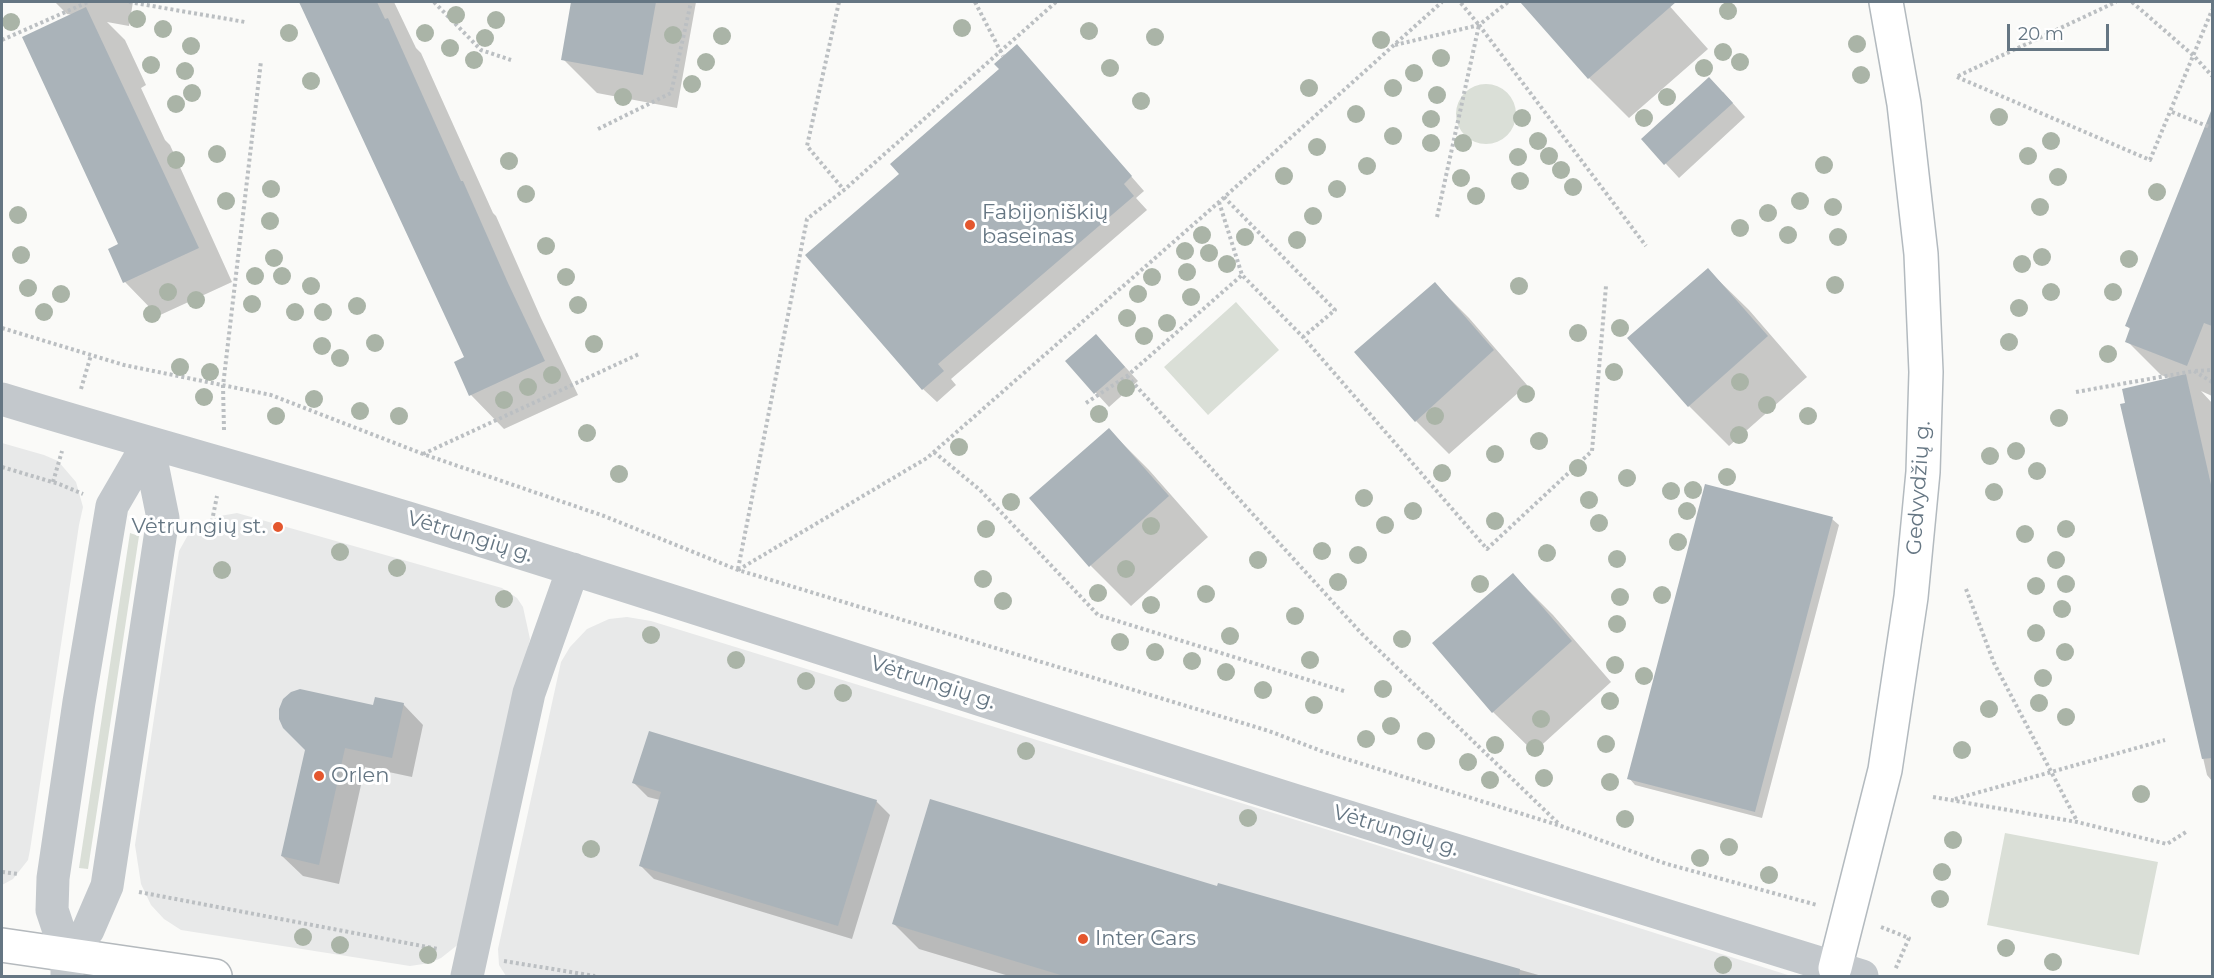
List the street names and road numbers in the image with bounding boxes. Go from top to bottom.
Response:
street label: Gedvydžių g. [1902,420,1936,556]
street label: Vėtrungių g. [404,506,536,568]
street label: Vėtrungių g. [867,651,999,715]
street label: Vėtrungių g. [1330,800,1462,862]

